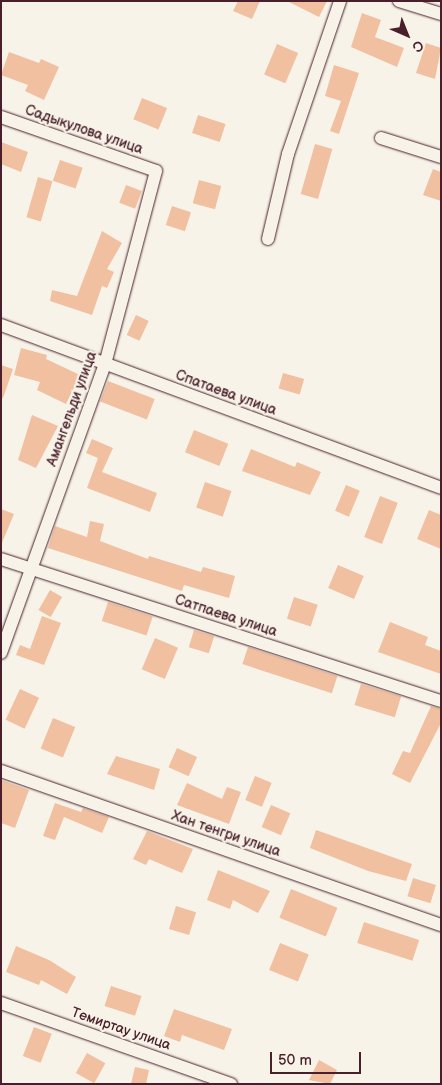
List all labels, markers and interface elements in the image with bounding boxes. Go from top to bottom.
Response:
north arrow [382,10,432,60]
text: С [408,37,427,56]
street label: Садыкулова улица [23,102,145,158]
street label: Амангельди улица [43,349,101,469]
street label: Спатаева улица [173,367,279,419]
street label: Сатпаева улица [173,592,279,640]
street label: Хан тенгри улица [169,807,283,861]
street label: Темиртау улица [69,1004,173,1054]
scale bar [272,1042,363,1074]
text: 50 m [278,1051,312,1070]

